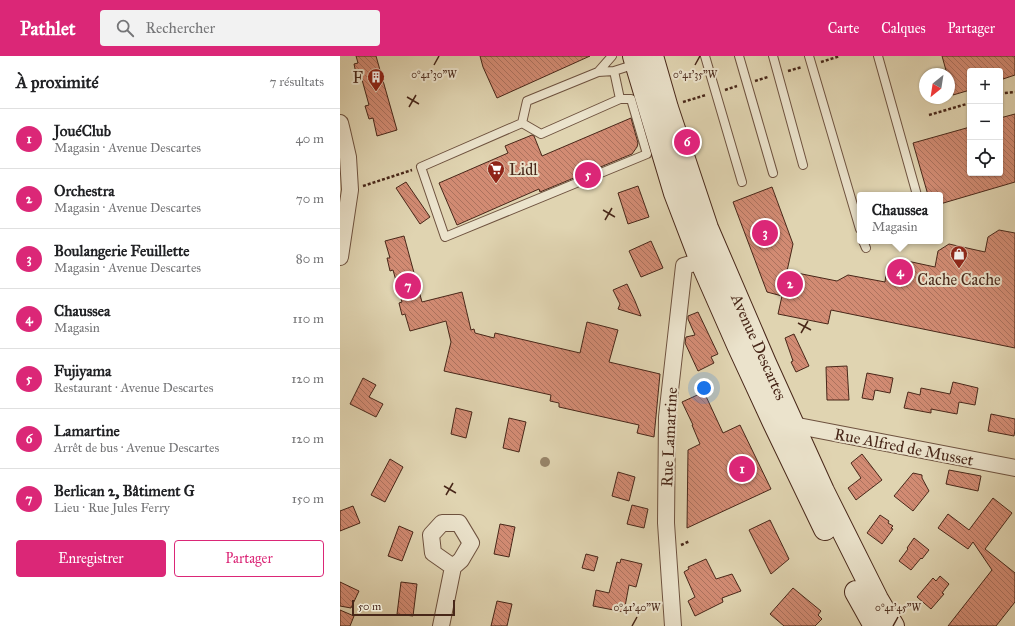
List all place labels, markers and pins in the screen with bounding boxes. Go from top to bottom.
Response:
building icon: F [366,67,386,92]
place label: F [353,68,364,87]
pin: 6 [674,127,700,157]
supermarket icon: Lidl [486,159,506,184]
place label: Lidl [509,160,538,179]
pin: 5 [575,160,601,190]
pin: 3 [752,218,778,248]
shop icon: Cache Cache [949,244,969,269]
pin: 4 [887,257,913,287]
pin: 2 [777,269,803,299]
place label: Cache Cache [917,270,1001,289]
pin: 7 [395,271,421,301]
pin: 1 [729,454,755,484]

